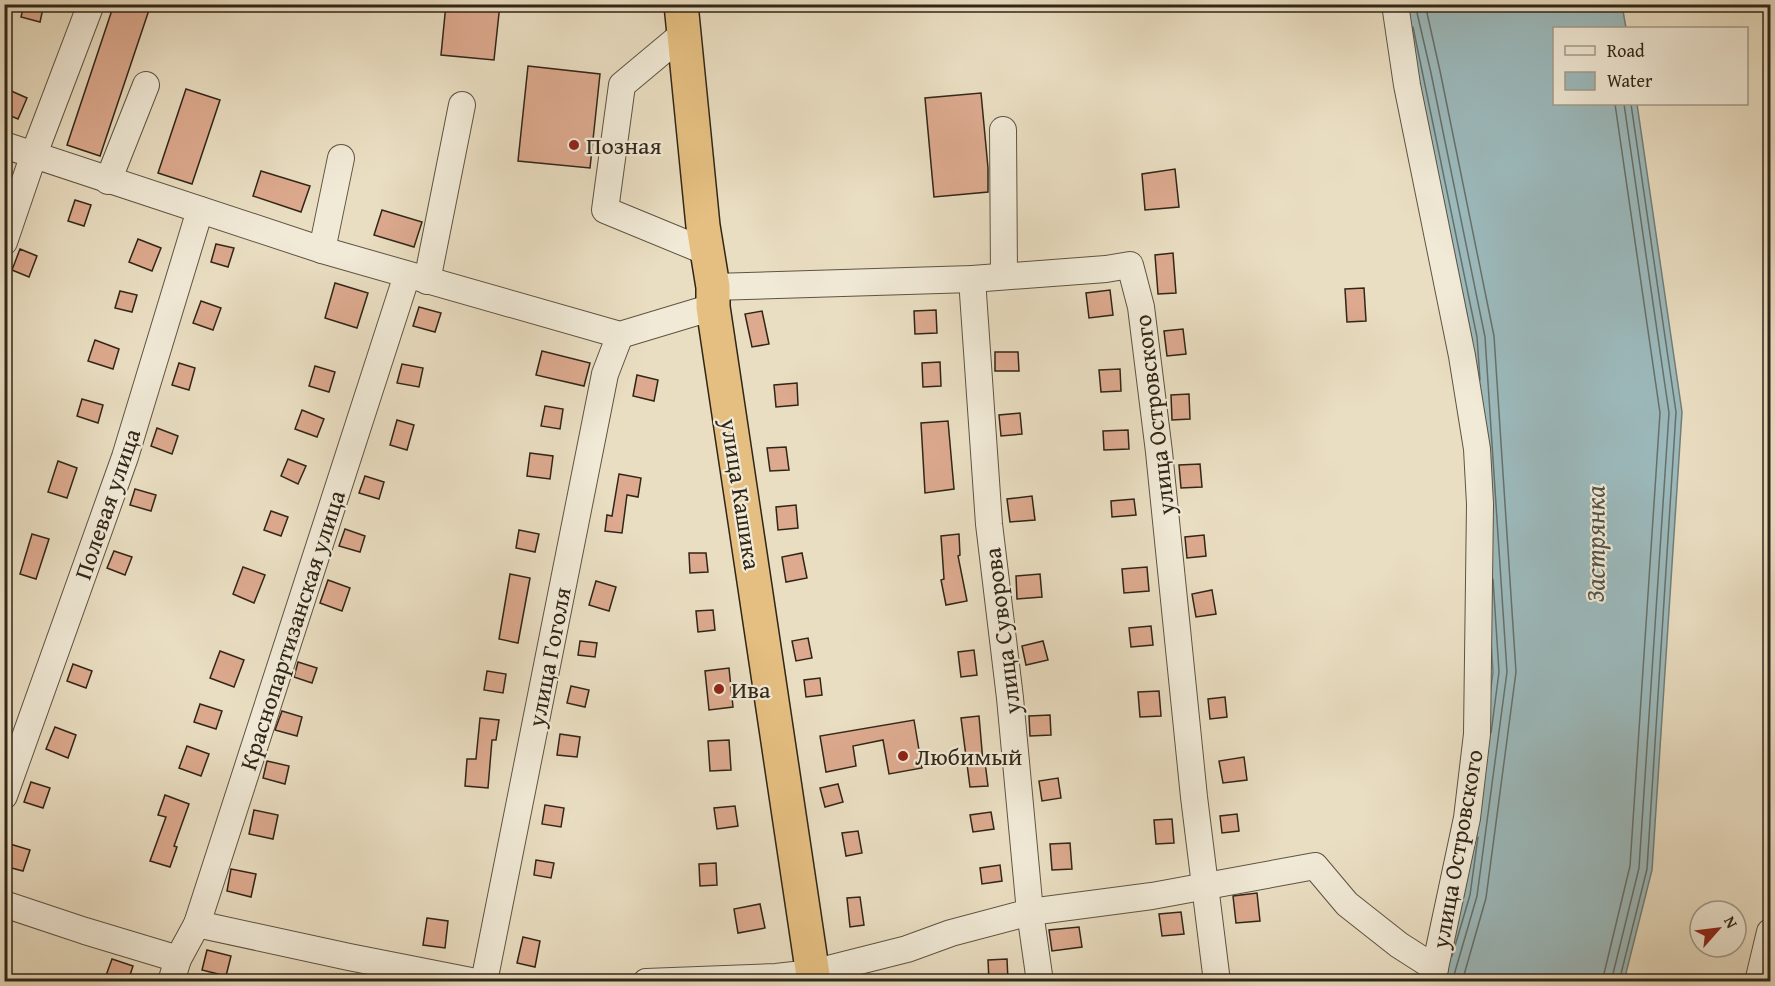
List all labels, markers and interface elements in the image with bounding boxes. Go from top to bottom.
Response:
legend [1553,27,1748,105]
text: Road [1607,37,1645,64]
text: Water [1607,67,1653,94]
place label: Позная [586,128,662,163]
marker: Позная [567,138,581,152]
street label: улица Островского [1124,313,1184,518]
street label: улица Кашика [712,415,770,573]
street label: Полевая улица [65,423,149,584]
street label: Краснопартизанская улица [230,485,354,774]
water label: Застрянка [1575,486,1614,602]
street label: улица Суворова [974,545,1030,717]
street label: улица Гоголя [518,584,580,731]
place label: Ива [731,672,771,707]
marker: Ива [712,682,726,696]
place label: Любимый [915,739,1022,774]
street label: улица Островского [1422,747,1492,952]
marker: Любимый [896,749,910,763]
north arrow [1688,899,1748,959]
text: N [1718,912,1744,933]

